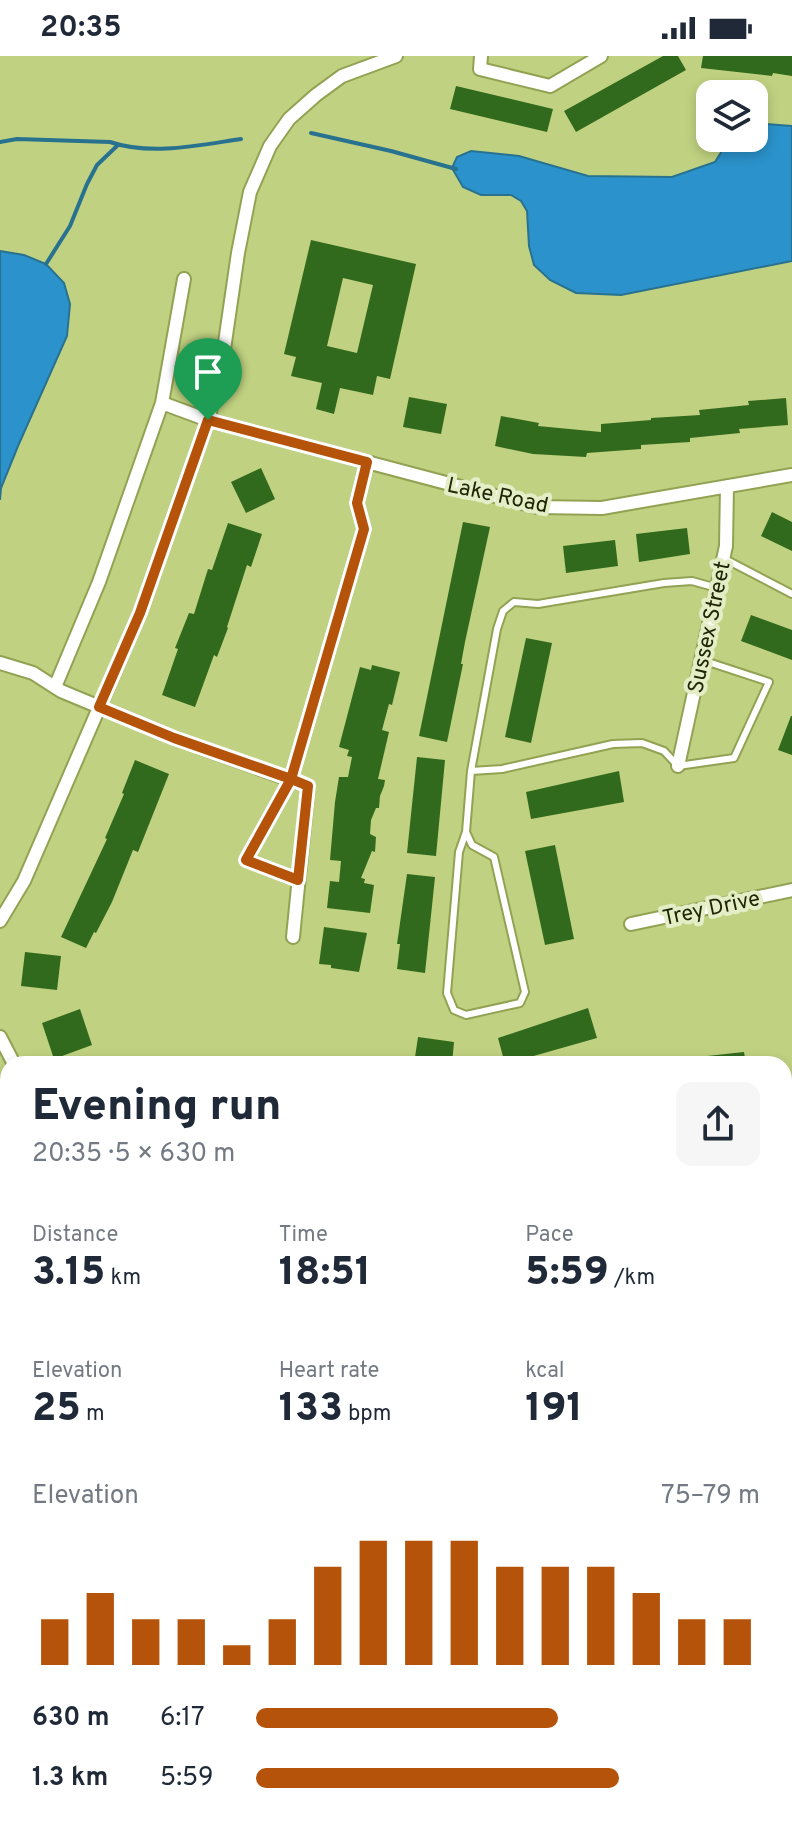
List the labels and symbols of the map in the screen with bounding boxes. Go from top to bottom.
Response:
pin [174,338,242,420]
street label: Lake Road [444,473,551,520]
street label: Sussex Street [683,559,738,696]
street label: Trey Drive [660,886,763,933]

